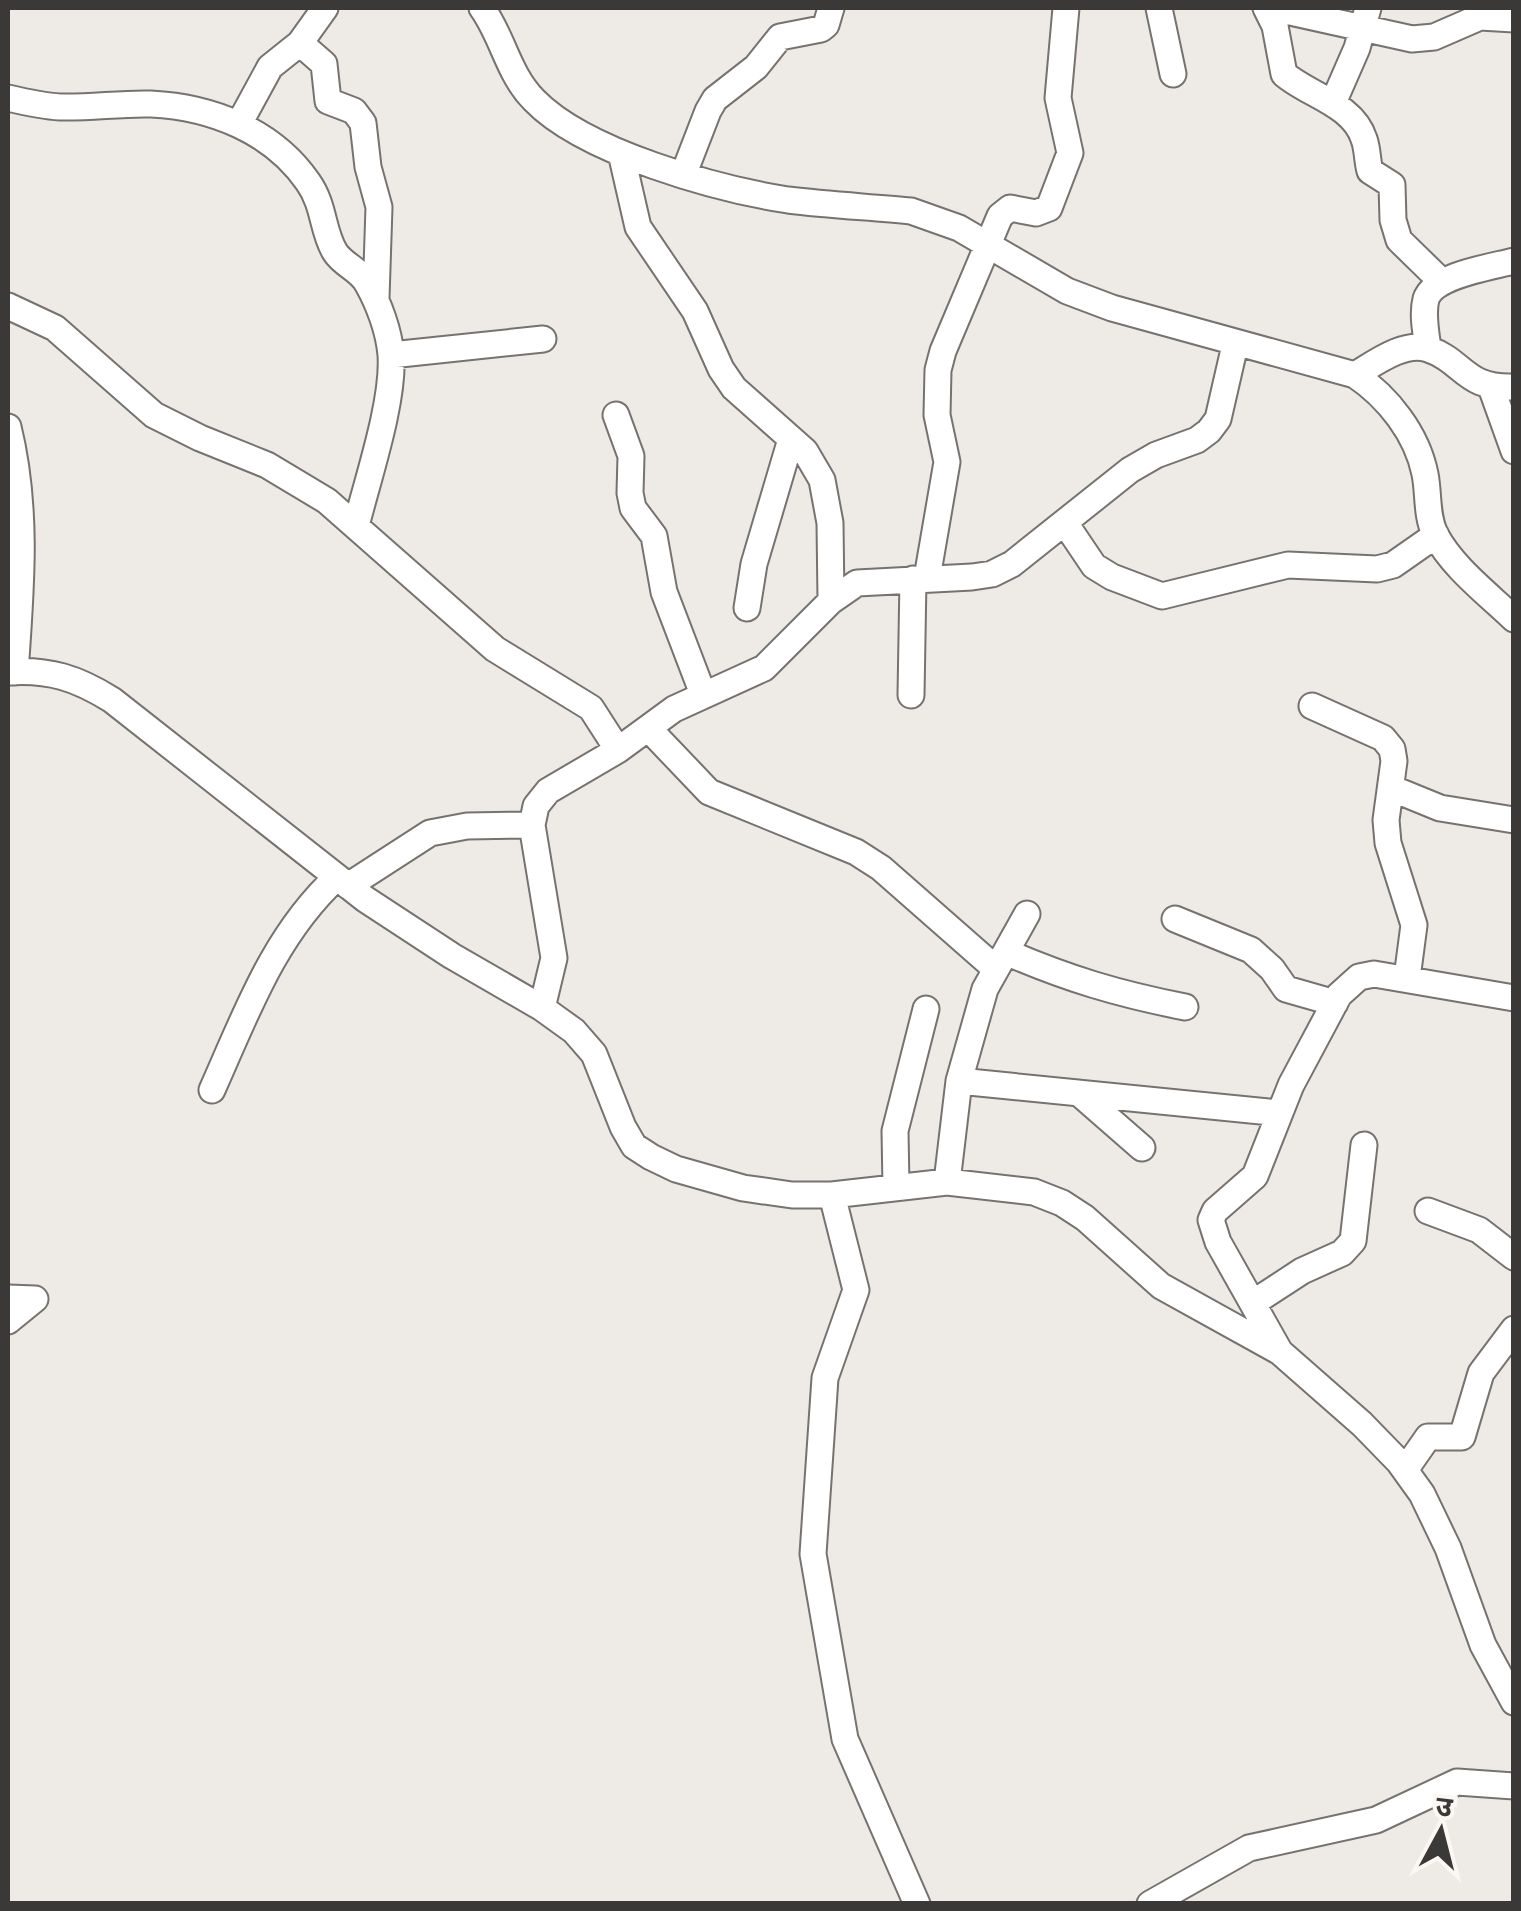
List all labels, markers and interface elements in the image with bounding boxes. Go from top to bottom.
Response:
north arrow [1391,1781,1491,1881]
text: उ [1434,1789,1455,1825]

